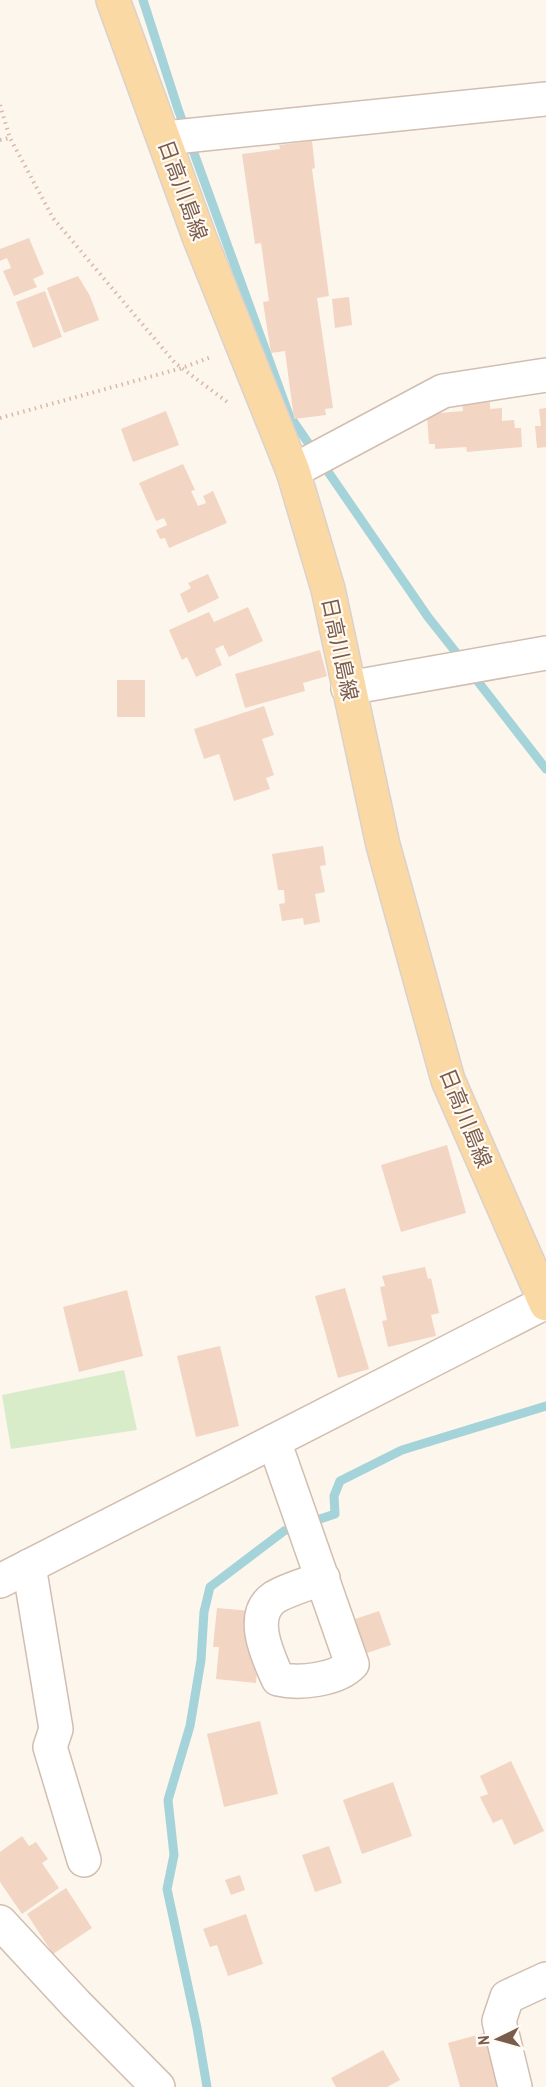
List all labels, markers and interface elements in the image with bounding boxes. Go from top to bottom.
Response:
street label: 日高川島線 [151,136,215,244]
street label: 日高川島線 [315,595,365,703]
street label: 日高川島線 [433,1064,499,1172]
north arrow [468,2009,528,2069]
text: N [472,2035,494,2046]

